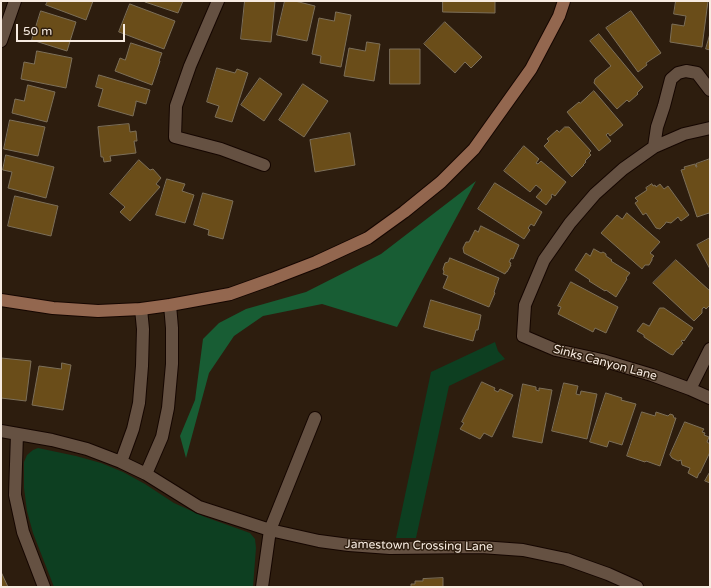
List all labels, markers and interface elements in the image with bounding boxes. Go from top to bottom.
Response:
scale bar [18,16,127,42]
text: 50 m [23,24,52,38]
street label: Sinks Canyon Lane [551,342,659,384]
street label: Jamestown Crossing Lane [345,538,493,554]

